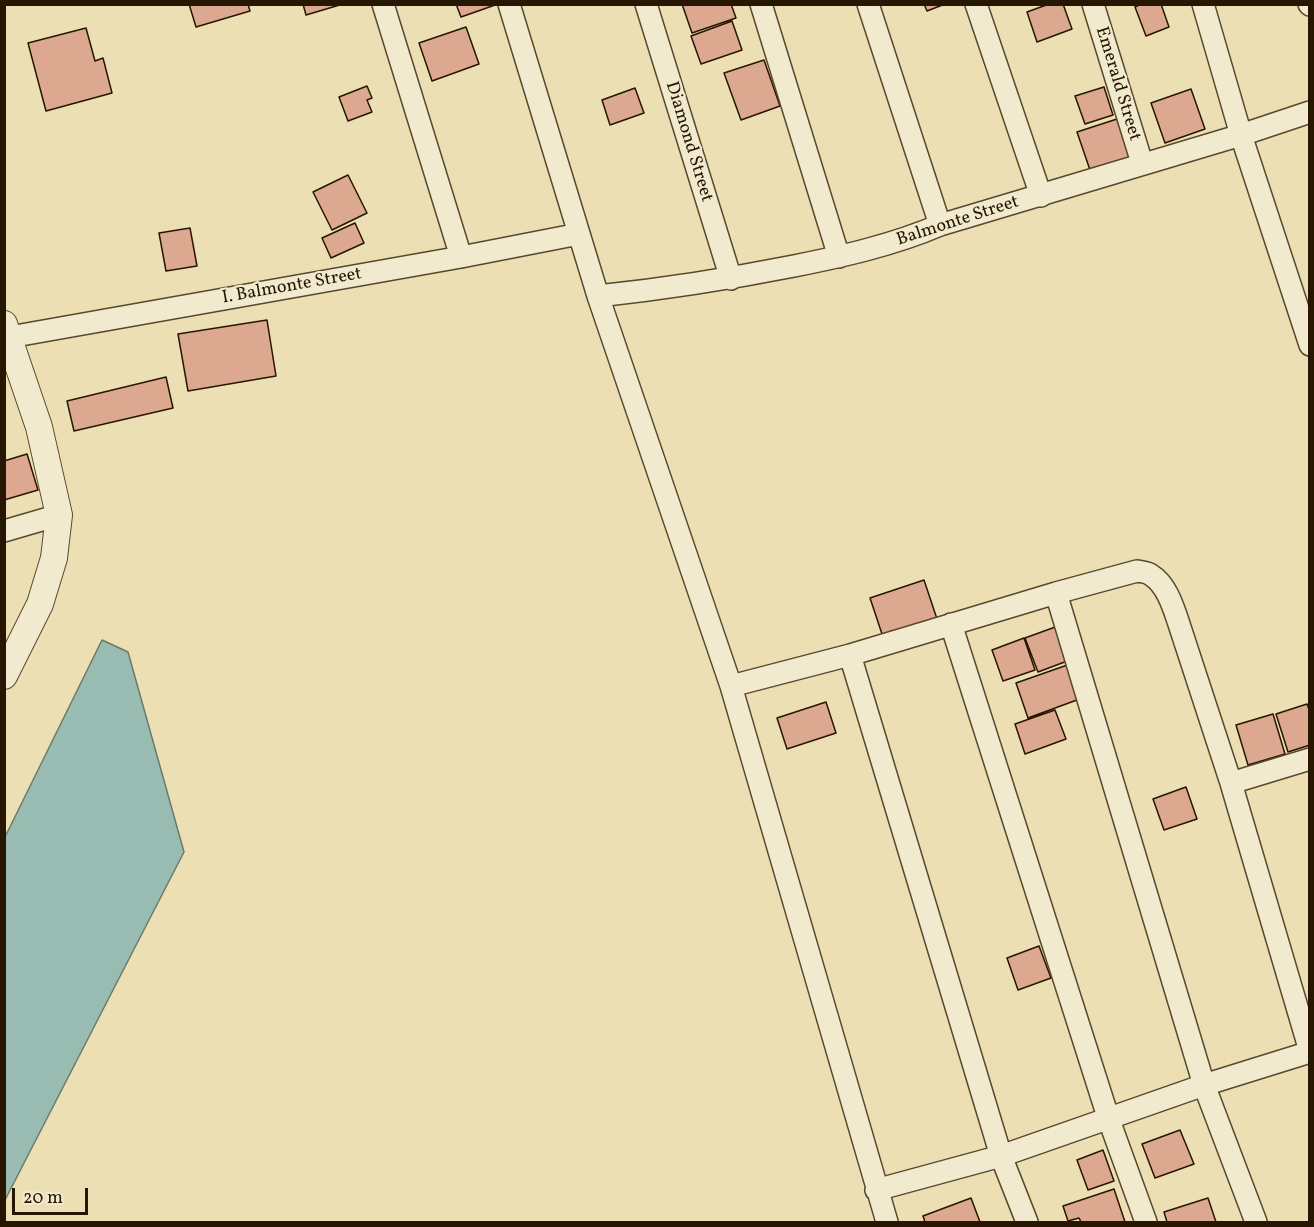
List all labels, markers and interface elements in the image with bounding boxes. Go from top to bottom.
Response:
street label: Emerald Street [1089,24,1145,144]
street label: Diamond Street [659,79,717,205]
street label: Balmonte Street [894,192,1022,252]
street label: I. Balmonte Street [220,264,364,310]
scale bar [15,1176,92,1214]
text: 20 m [23,1186,63,1211]

